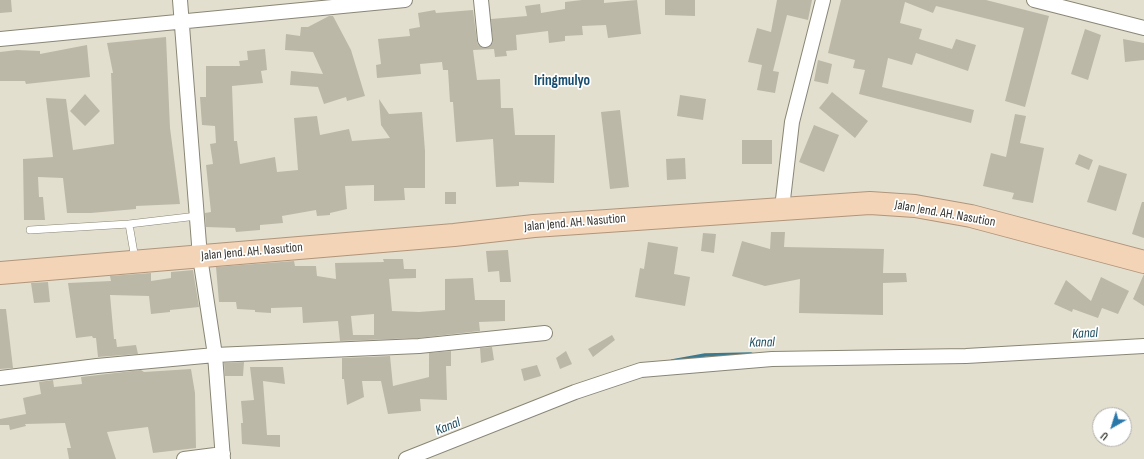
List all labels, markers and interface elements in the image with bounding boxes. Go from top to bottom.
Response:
district label: Iringmulyo [534,72,590,90]
street label: Jalan Jend. AH. Nasution [893,197,997,231]
street label: Jalan Jend. AH. Nasution [524,211,626,235]
street label: Jalan Jend. AH. Nasution [201,240,303,264]
water label: Kanal [1072,325,1098,343]
water label: Kanal [749,334,775,352]
north arrow [1092,407,1132,447]
water label: Kanal [433,414,463,440]
text: U [1098,429,1111,443]

